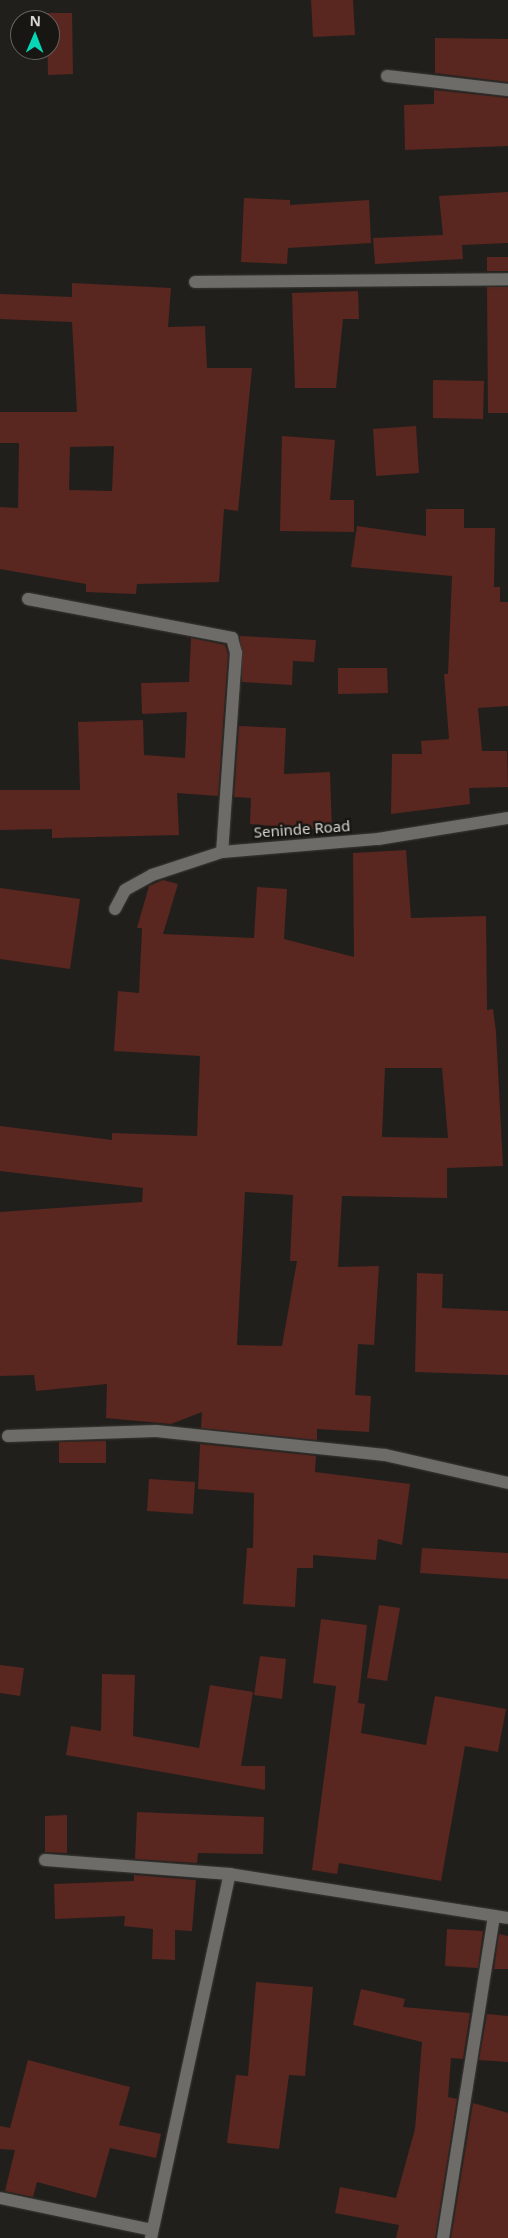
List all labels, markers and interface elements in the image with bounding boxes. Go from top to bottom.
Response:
north arrow [10,10,60,60]
text: N [29,11,41,30]
street label: Seninde Road [253,817,351,841]

